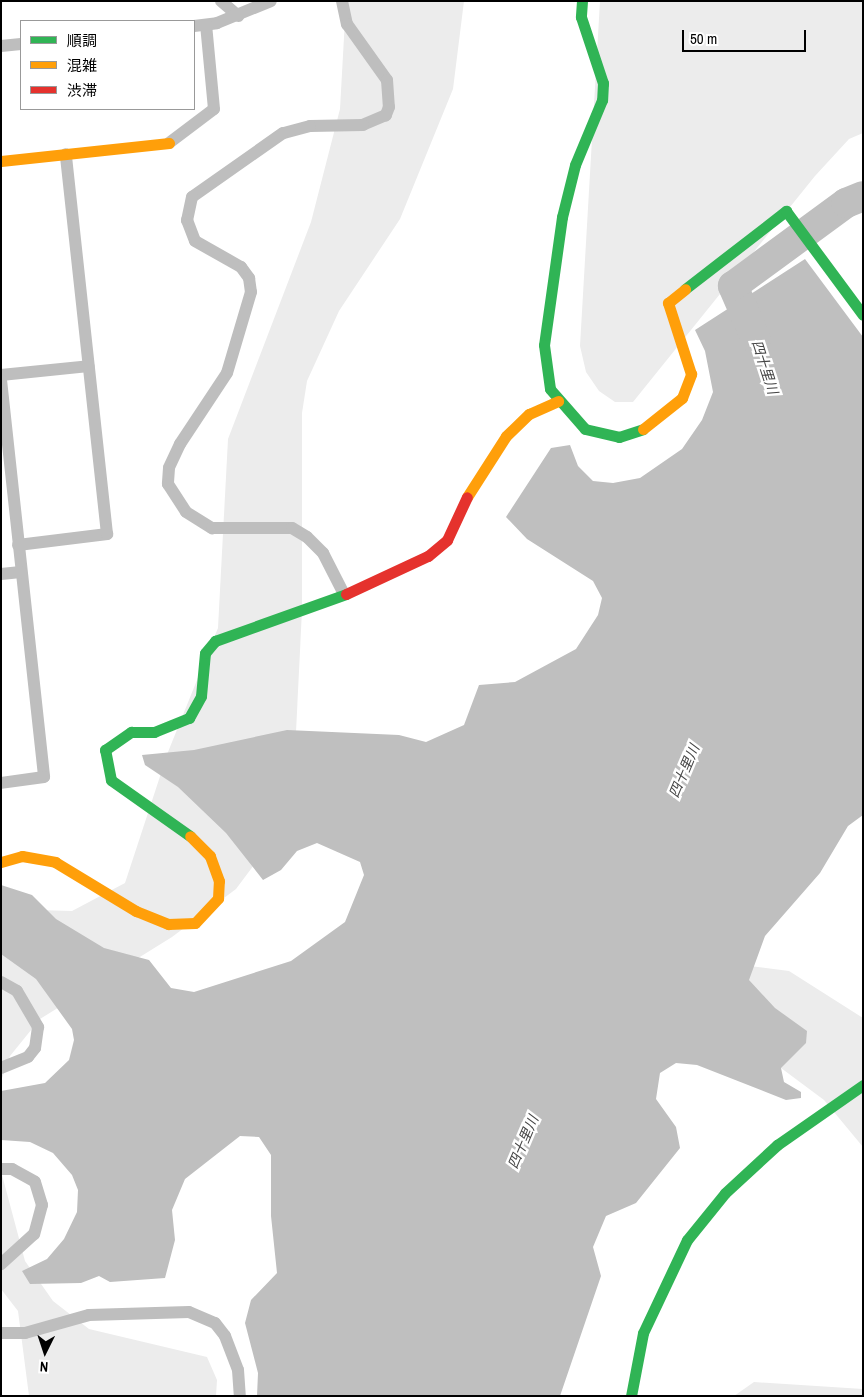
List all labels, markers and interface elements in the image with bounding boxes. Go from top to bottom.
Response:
legend [20,20,195,110]
scale bar [684,20,808,52]
text: 50 m [690,28,717,49]
text: 順調 [67,30,97,51]
text: 混雑 [67,55,97,76]
text: 渋滞 [67,80,97,101]
water label: 四十里川 [748,338,782,396]
water label: 四十里川 [665,742,703,800]
water label: 四十里川 [504,1113,542,1171]
north arrow [20,1327,70,1377]
text: N [39,1358,49,1376]

